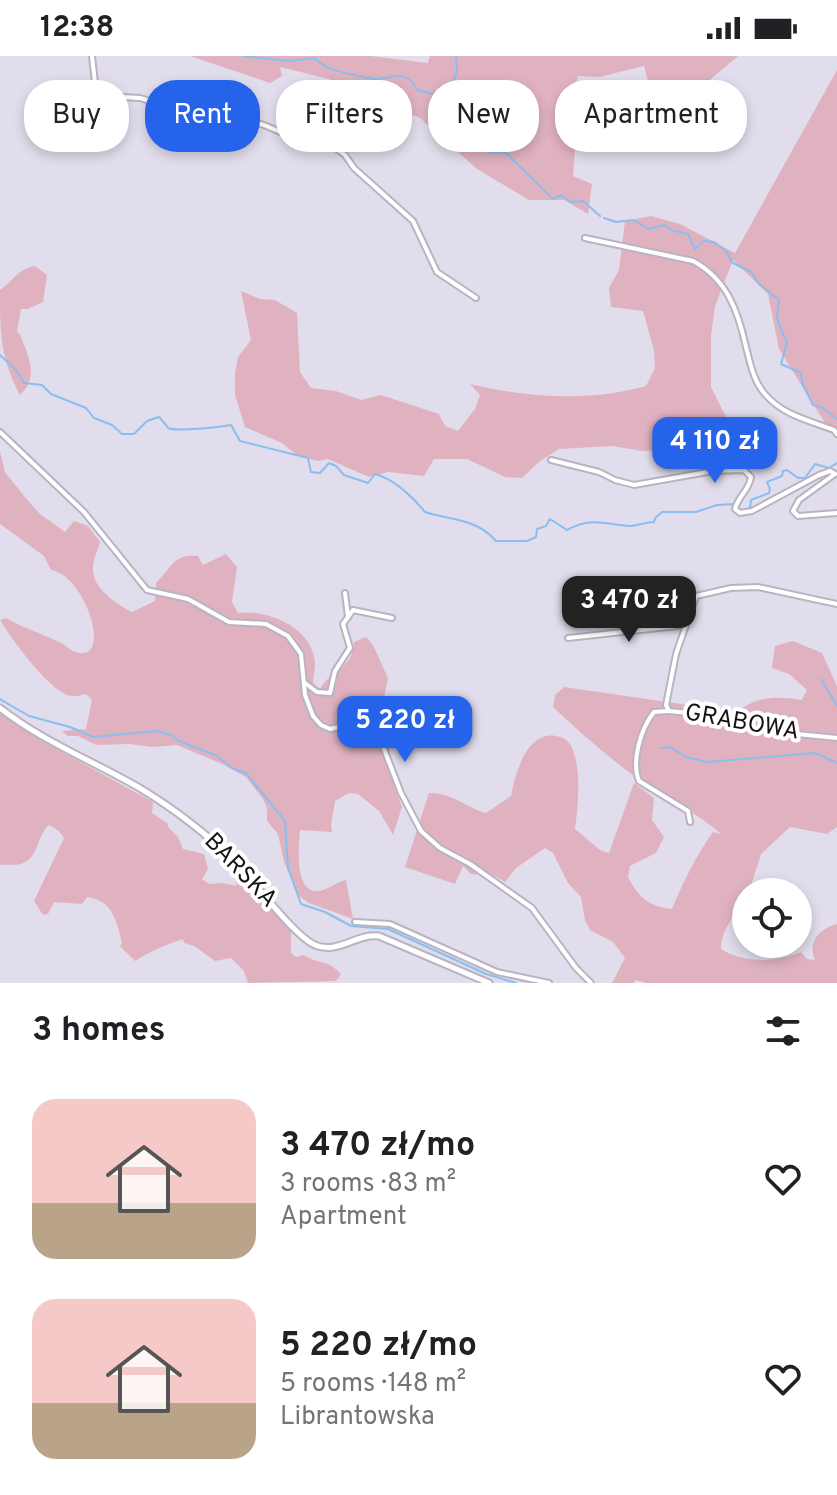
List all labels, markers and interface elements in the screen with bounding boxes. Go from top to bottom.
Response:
text: 12:38 [40,10,115,47]
chip: Buy [24,80,129,152]
chip: Rent [145,80,260,152]
chip: Filters [276,80,412,152]
chip: New [428,80,539,152]
chip: Apartment [555,80,747,152]
pin: 4 110 zł [632,417,798,485]
text: 4 110 zł [670,426,760,459]
pin: 3 470 zł [546,576,712,644]
text: 3 470 zł [580,585,678,618]
pin: 5 220 zł [322,696,488,764]
street label: GRABOWA [682,698,802,748]
text: 5 220 zł [355,705,455,738]
street label: BARSKA [197,827,283,915]
map controls [732,878,812,958]
button: locate [732,878,812,958]
icon: filters [761,1009,805,1053]
text: 3 homes [32,1010,165,1053]
text: 3 470 zł/mo [280,1125,475,1168]
icon: home [96,1131,192,1227]
icon: heart [761,1157,805,1201]
text: 3 rooms · 83 m² [280,1168,456,1201]
text: Apartment [280,1201,407,1234]
text: 5 220 zł/mo [280,1325,477,1368]
icon: home [96,1331,192,1427]
icon: heart [761,1357,805,1401]
text: 5 rooms · 148 m² [280,1368,466,1401]
text: Librantowska [280,1401,435,1434]

